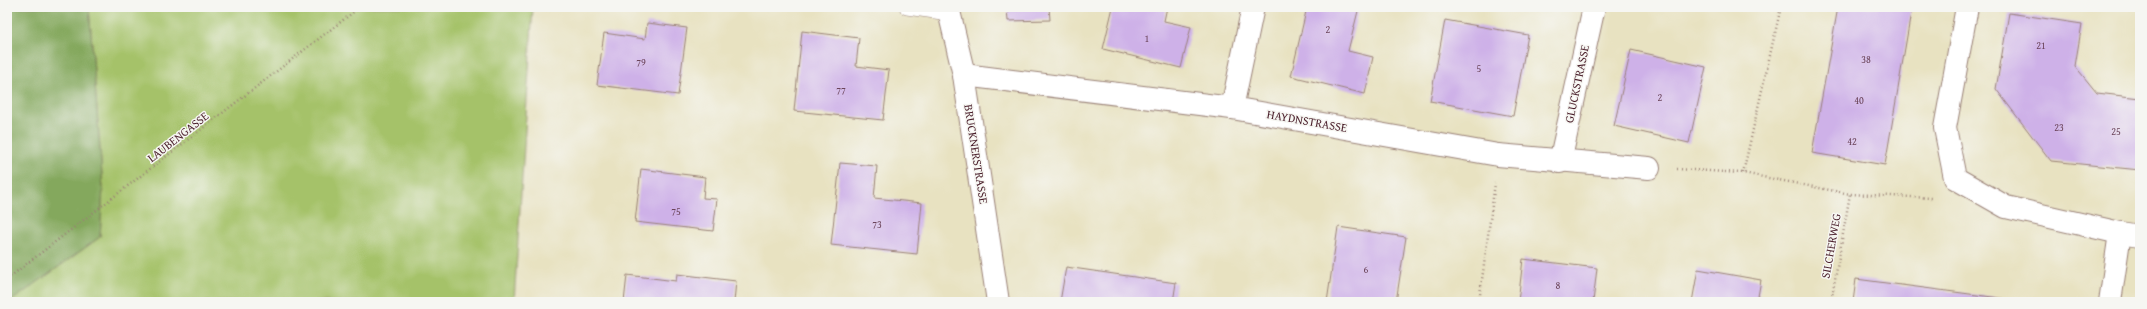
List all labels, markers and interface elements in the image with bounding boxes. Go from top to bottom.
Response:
house number: 2 [1326,22,1331,37]
house number: 1 [1145,31,1150,46]
house number: 21 [2036,38,2046,53]
street label: GLUCKSTRASSE [1560,43,1593,124]
house number: 38 [1861,52,1871,67]
house number: 79 [636,55,646,70]
house number: 5 [1477,61,1482,76]
house number: 77 [836,83,846,98]
house number: 2 [1658,90,1663,105]
house number: 40 [1854,93,1864,108]
street label: BRUCKNERSTRASSE [960,103,993,205]
street label: HAYDNSTRASSE [1266,105,1348,136]
street label: LAUBENGASSE [144,107,212,166]
house number: 23 [2054,120,2064,135]
house number: 25 [2111,124,2121,139]
house number: 42 [1847,134,1857,149]
house number: 75 [671,204,681,219]
street label: SILCHERWEG [1816,212,1845,280]
house number: 73 [872,217,882,232]
house number: 6 [1364,262,1369,277]
house number: 8 [1556,278,1561,293]

